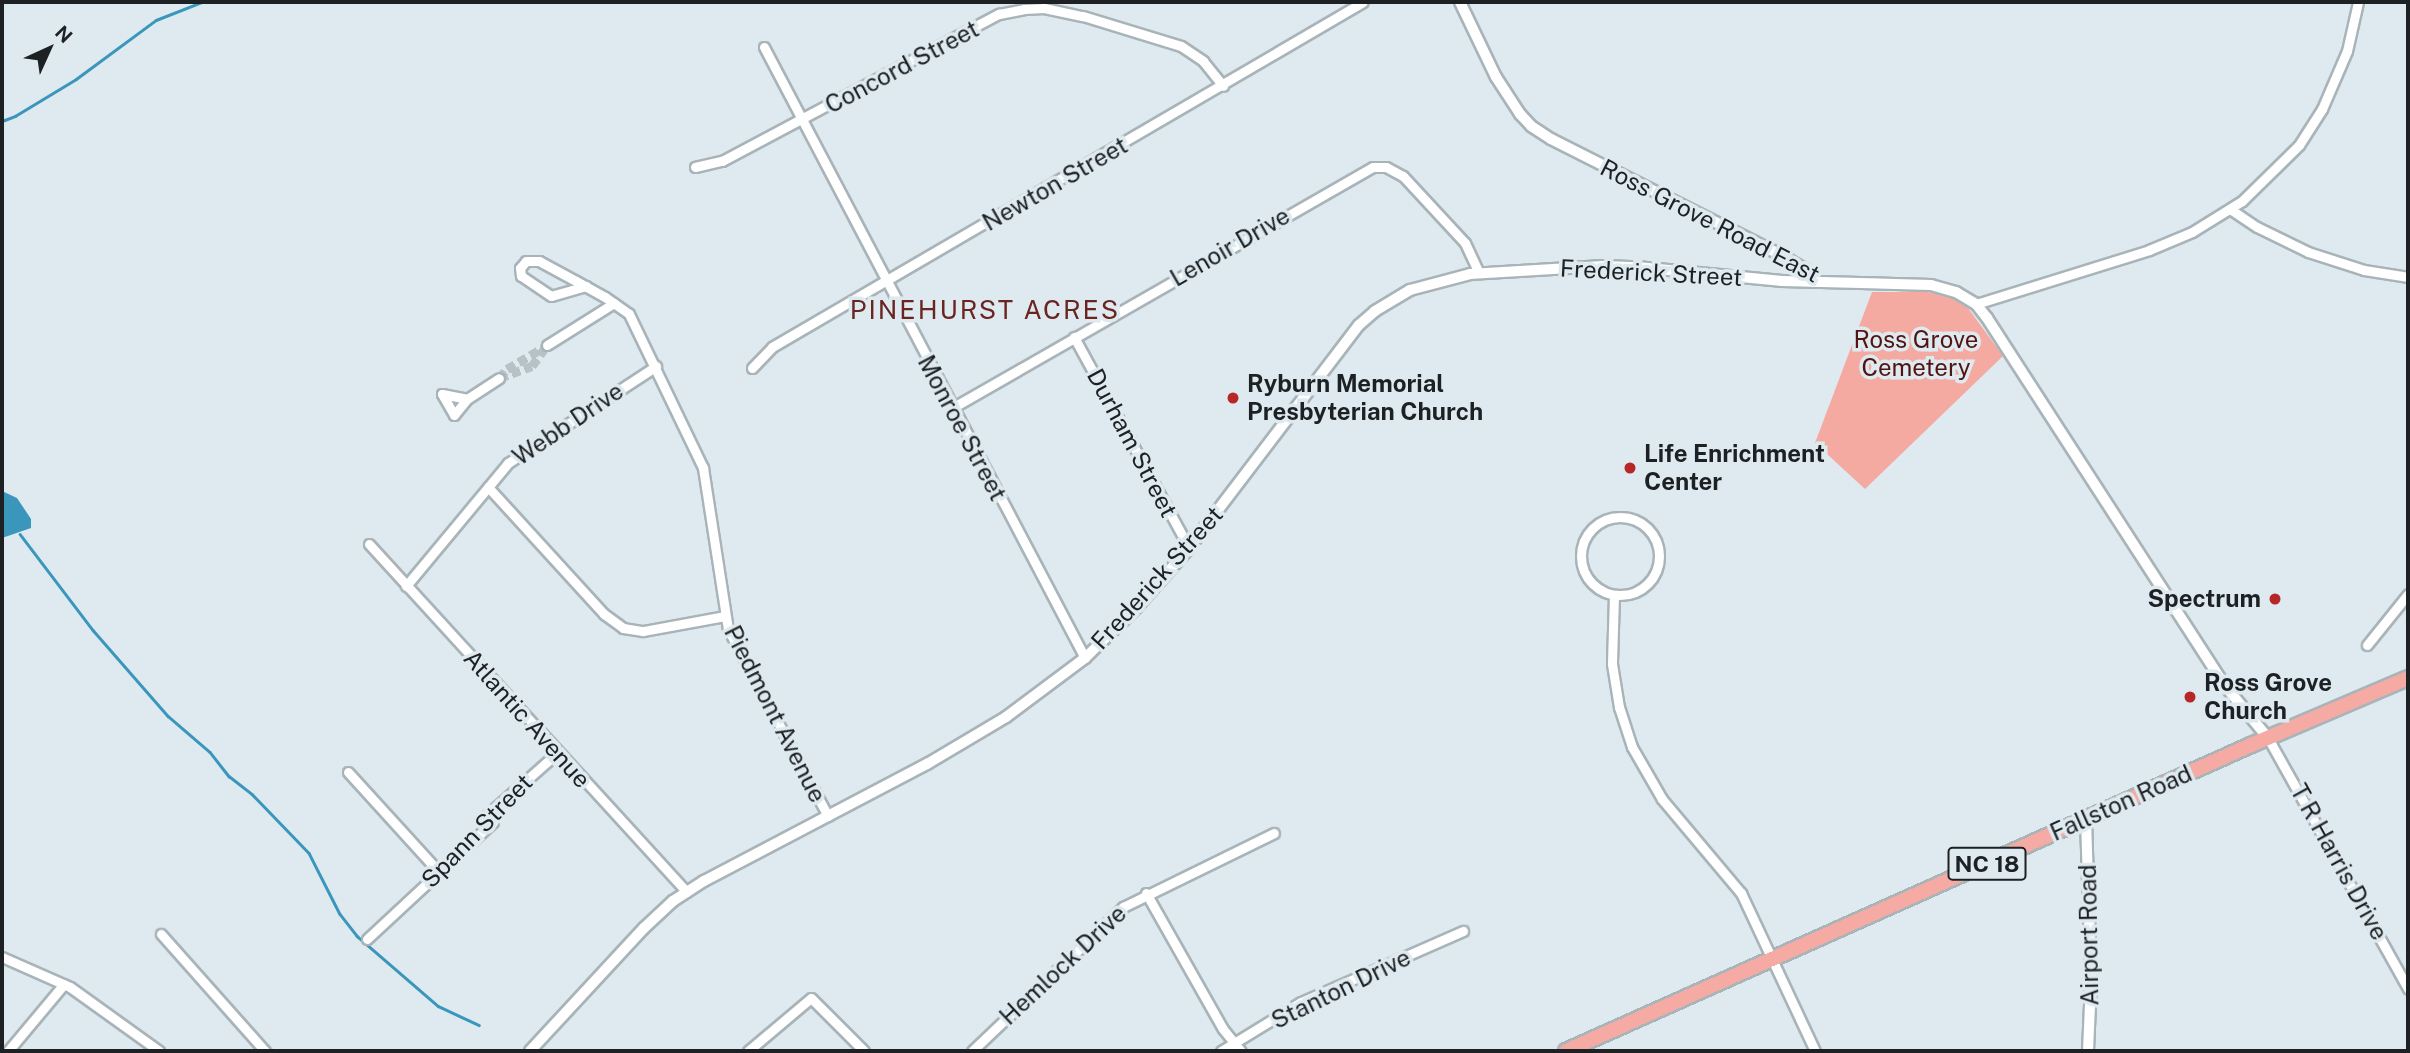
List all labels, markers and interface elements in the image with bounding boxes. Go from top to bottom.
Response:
north arrow [14,14,84,84]
street label: Concord Street [820,14,984,120]
text: N [51,21,77,47]
street label: Newton Street [977,131,1133,237]
street label: Ross Grove Road East [1595,153,1825,289]
street label: Lenoir Drive [1165,201,1295,293]
street label: Frederick Street [1559,254,1743,292]
district label: PINEHURST ACRES [852,294,1118,326]
park label: Ross Grove Cemetery [1854,326,1978,382]
street label: Monroe Street [912,350,1012,506]
street label: Durham Street [1081,364,1183,522]
place label: Ryburn Memorial Presbyterian Church [1247,370,1483,426]
street label: Webb Drive [507,376,629,472]
marker: Ryburn Memorial Presbyterian Church [1225,390,1241,406]
place label: Life Enrichment Center [1644,440,1825,496]
marker: Life Enrichment Center [1622,460,1638,476]
street label: Frederick Street [1085,501,1229,655]
place label: Spectrum [2148,585,2261,613]
marker: Spectrum [2267,591,2283,607]
street label: Piedmont Avenue [718,621,832,807]
street label: Atlantic Avenue [458,644,596,794]
place label: Ross Grove Church [2204,669,2332,725]
marker: Ross Grove Church [2182,689,2198,705]
street label: Fallston Road [2046,759,2196,847]
street label: Spann Street [416,768,538,894]
street label: T R Harris Drive [2284,779,2394,945]
road number: NC 18 [1947,844,2027,884]
street label: Airport Road [2073,864,2105,1006]
street label: Hemlock Drive [994,899,1132,1031]
street label: Stanton Drive [1267,943,1415,1035]

